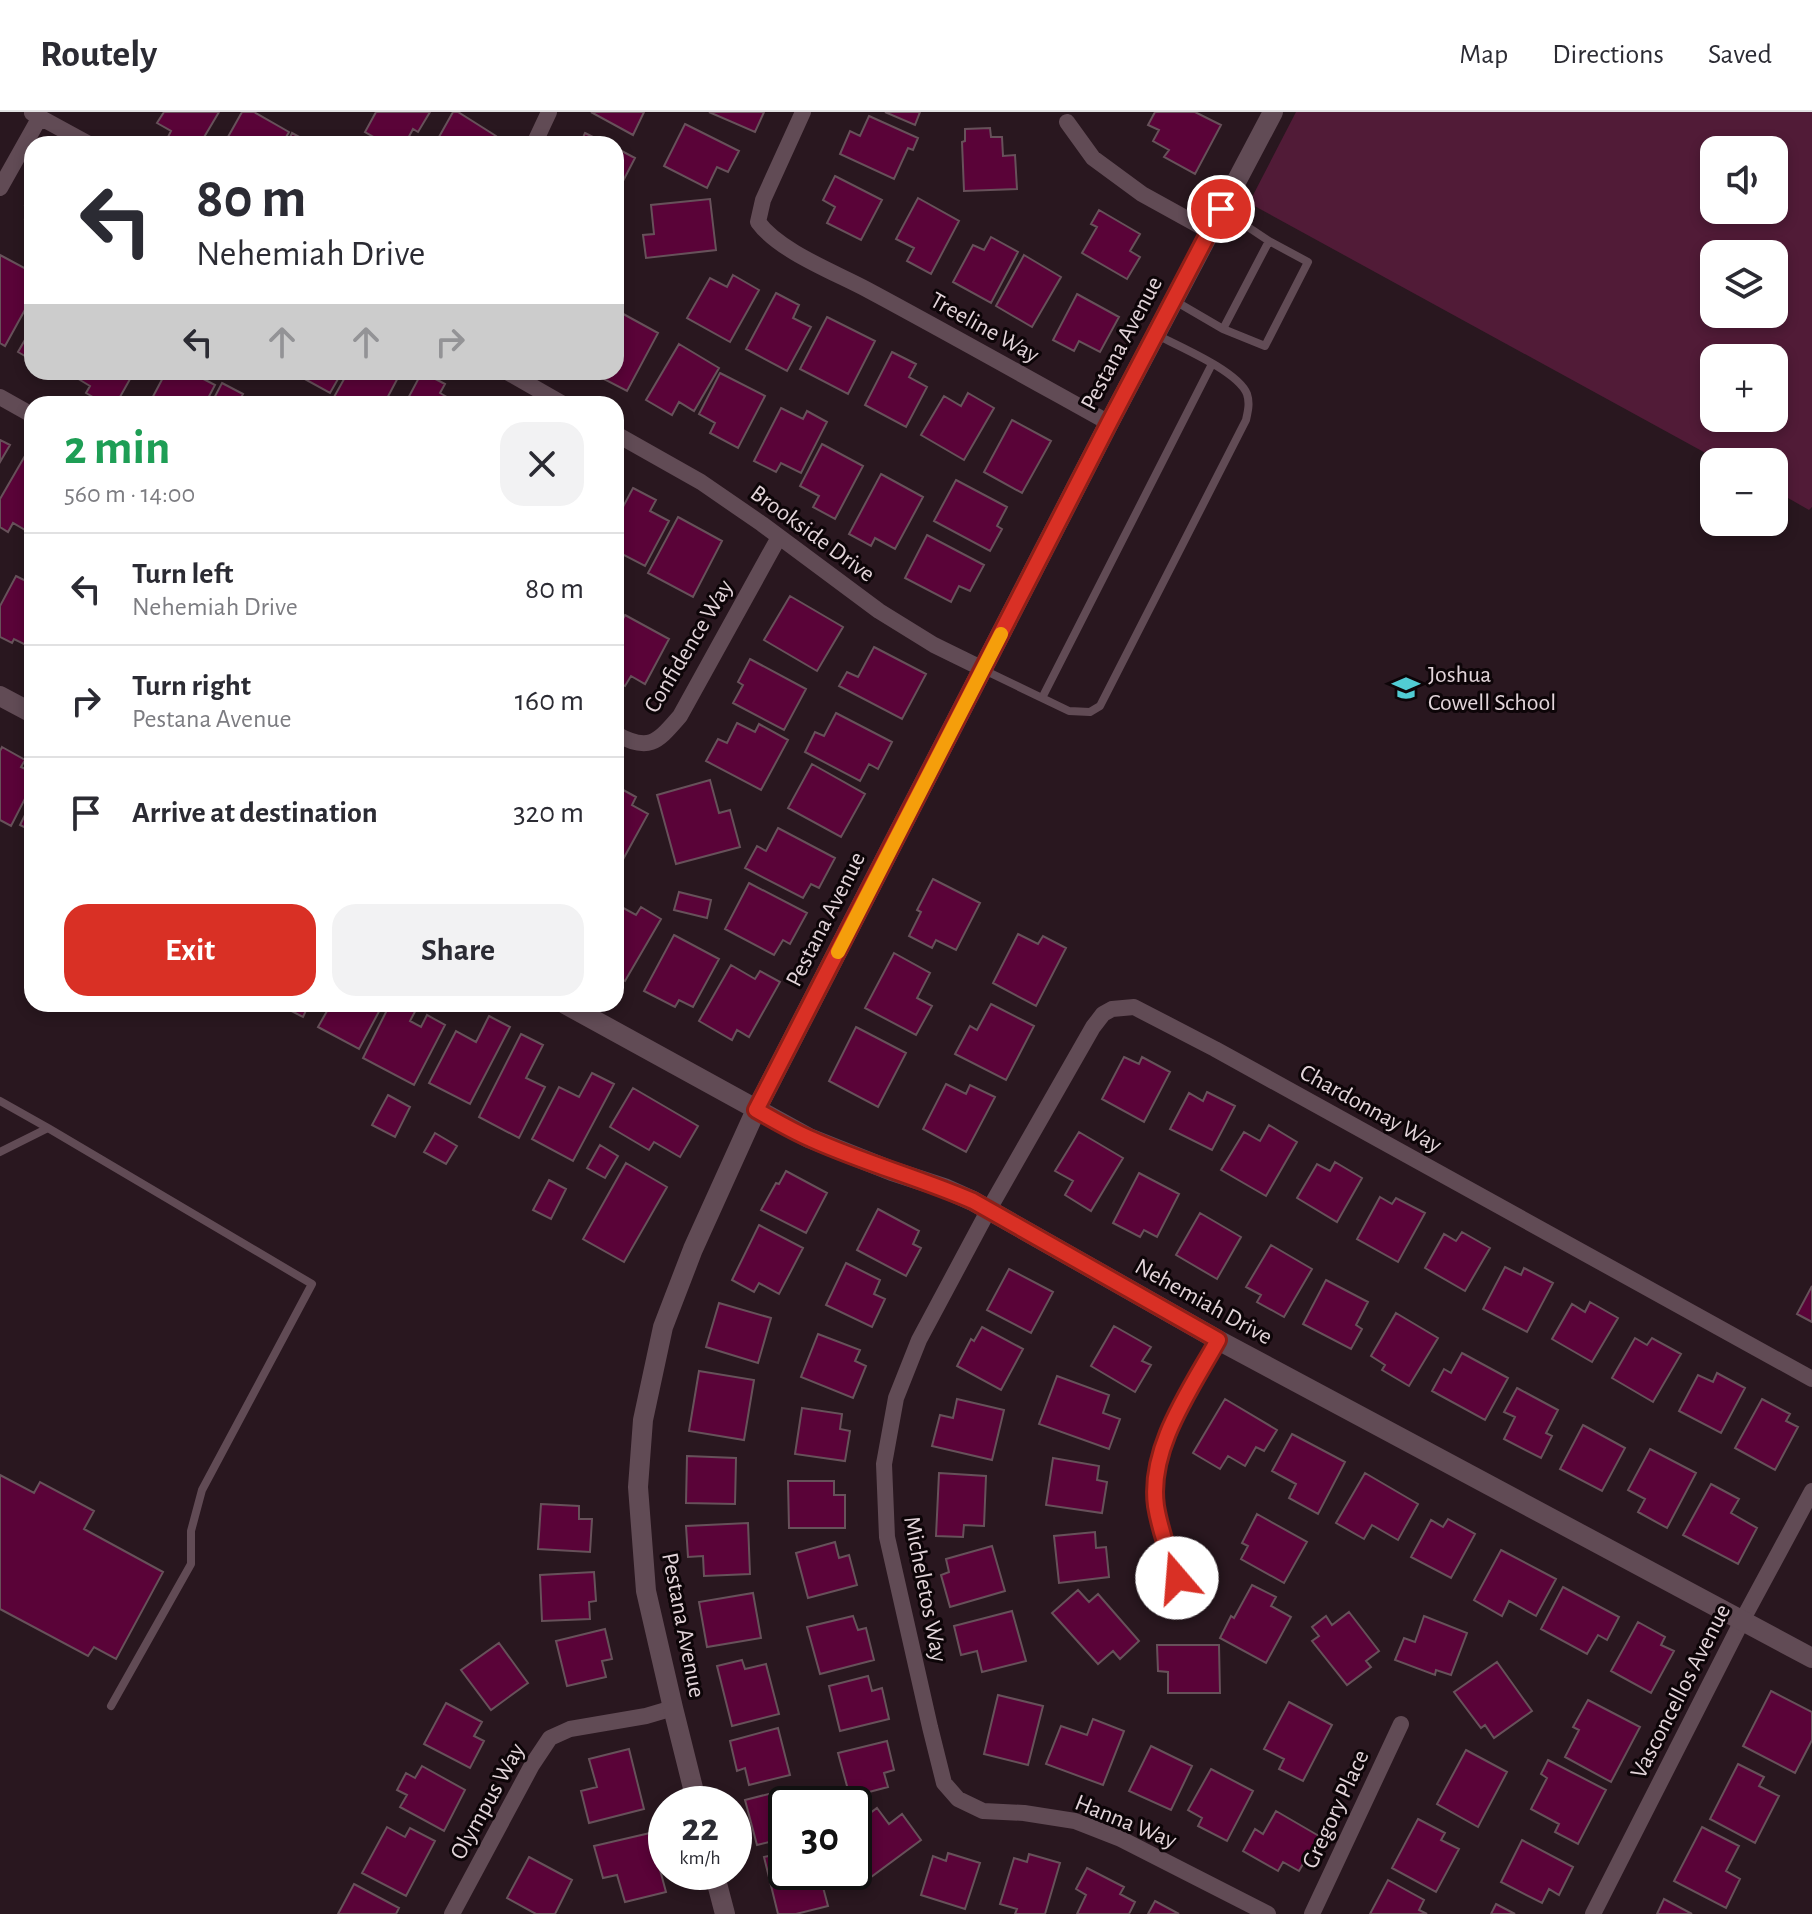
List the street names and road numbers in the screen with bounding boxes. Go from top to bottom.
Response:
street label: Pestana Avenue [1077,273,1167,414]
street label: Treeline Way [926,288,1043,368]
street label: Brookside Drive [746,481,879,587]
street label: Confidence Way [640,576,738,717]
street label: Pestana Avenue [782,848,870,991]
street label: Chardonnay Way [1296,1060,1446,1158]
street label: Nehemiah Drive [1131,1254,1276,1349]
street label: Micheletos Way [899,1514,951,1664]
street label: Pestana Avenue [657,1551,709,1700]
street label: Vasconcellos Avenue [1627,1600,1735,1782]
street label: Olympus Way [446,1739,530,1864]
street label: Gregory Place [1298,1746,1374,1872]
street label: Hanna Way [1071,1791,1180,1853]

